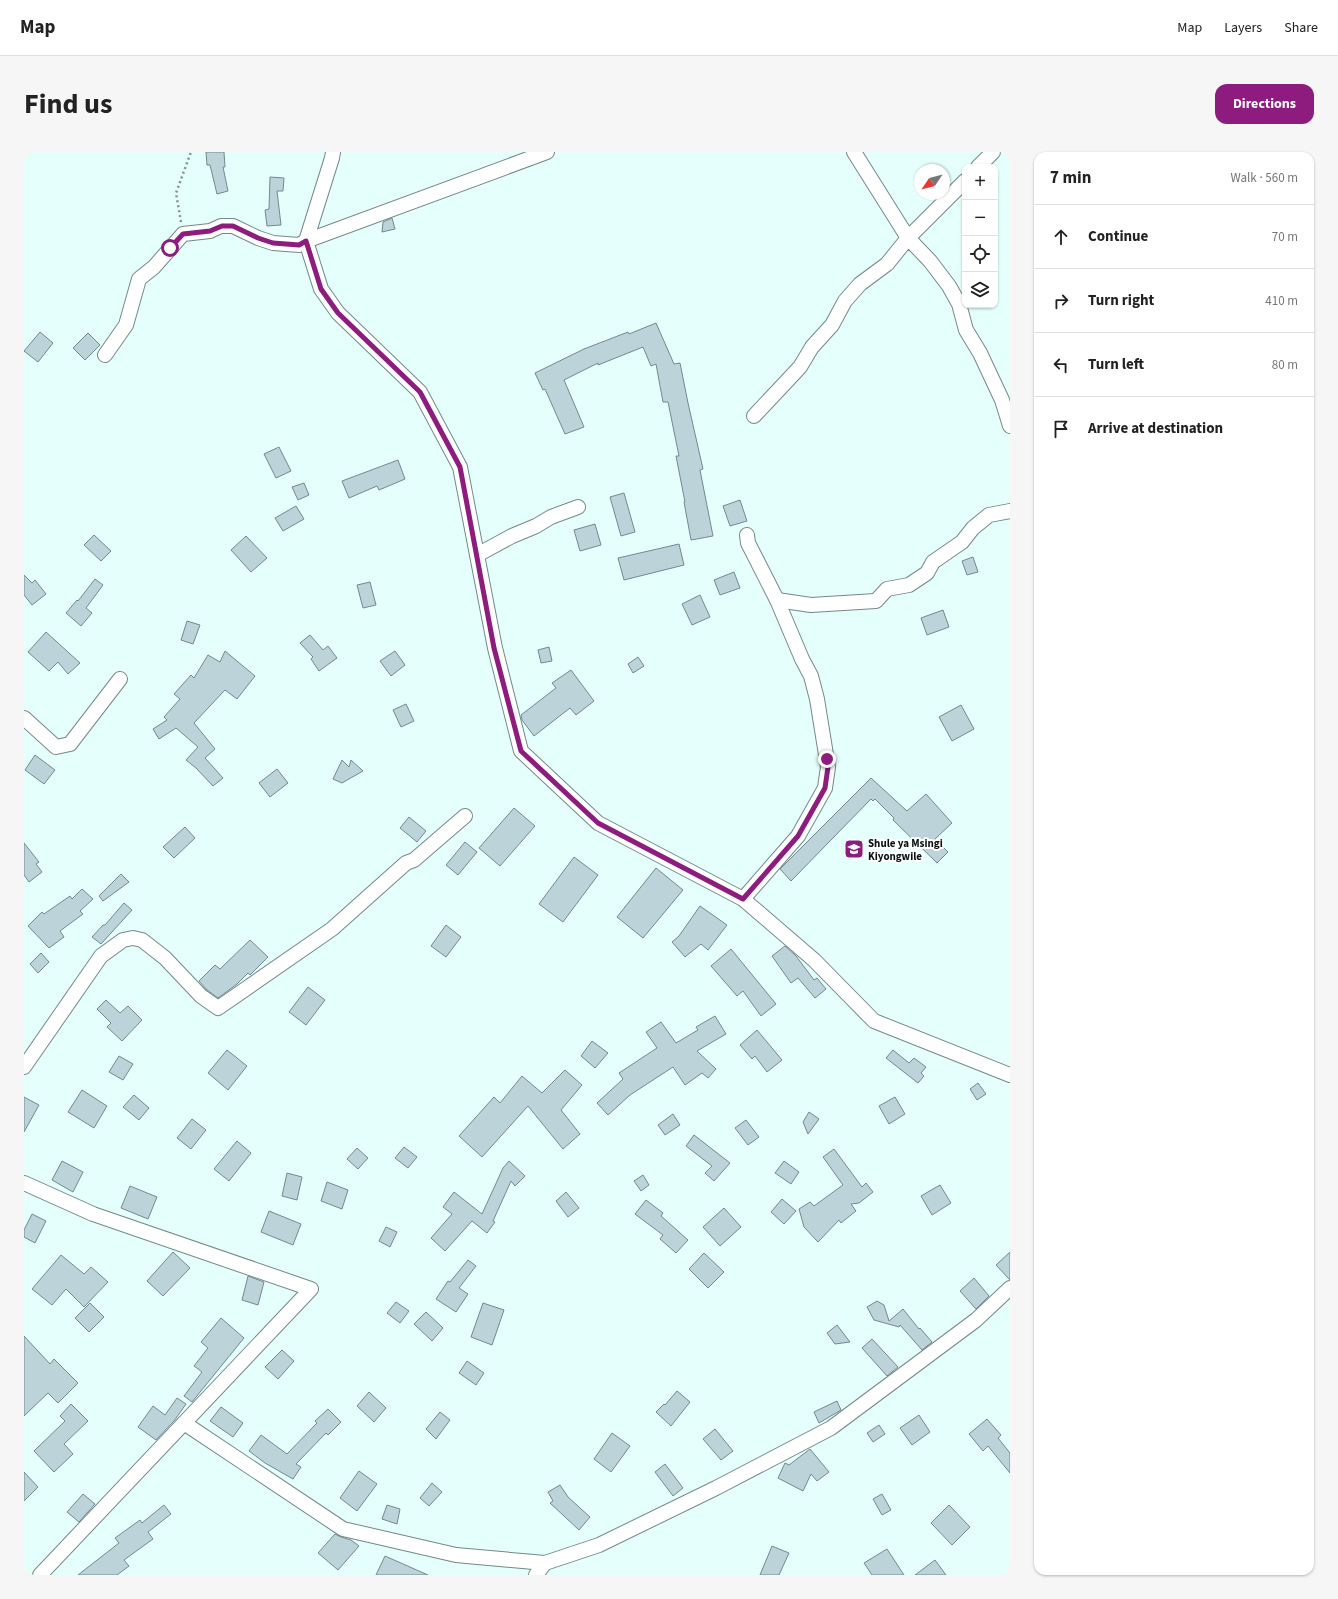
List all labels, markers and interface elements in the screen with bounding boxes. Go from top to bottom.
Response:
text: Map [20,14,55,41]
text: Map [1177,18,1202,38]
text: Layers [1224,18,1262,38]
text: Share [1284,18,1318,38]
text: Find us [24,84,112,124]
button: Directions [1215,84,1314,124]
north arrow [914,164,950,200]
map controls [962,164,998,308]
button: + [962,164,998,200]
text: 7 min [1050,166,1091,190]
text: Walk · 560 m [1230,169,1298,187]
button: − [962,200,998,236]
icon: ahead [1050,226,1072,248]
text: Continue [1088,226,1148,247]
text: 70 m [1272,228,1298,246]
button: locate [962,236,998,272]
route start [161,239,179,257]
button: layers [962,272,998,308]
icon: right [1050,290,1072,312]
text: Turn right [1088,290,1154,311]
text: 410 m [1265,292,1298,310]
icon: left [1050,354,1072,376]
text: Turn left [1088,354,1144,375]
text: 80 m [1272,356,1298,374]
icon: arrive [1050,418,1072,440]
text: Arrive at destination [1088,418,1223,439]
route end [818,750,836,768]
place label: Shule ya Msingi Kiyongwile [868,836,943,864]
school or university icon: Shule ya Msingi Kiyongwile [843,838,865,860]

